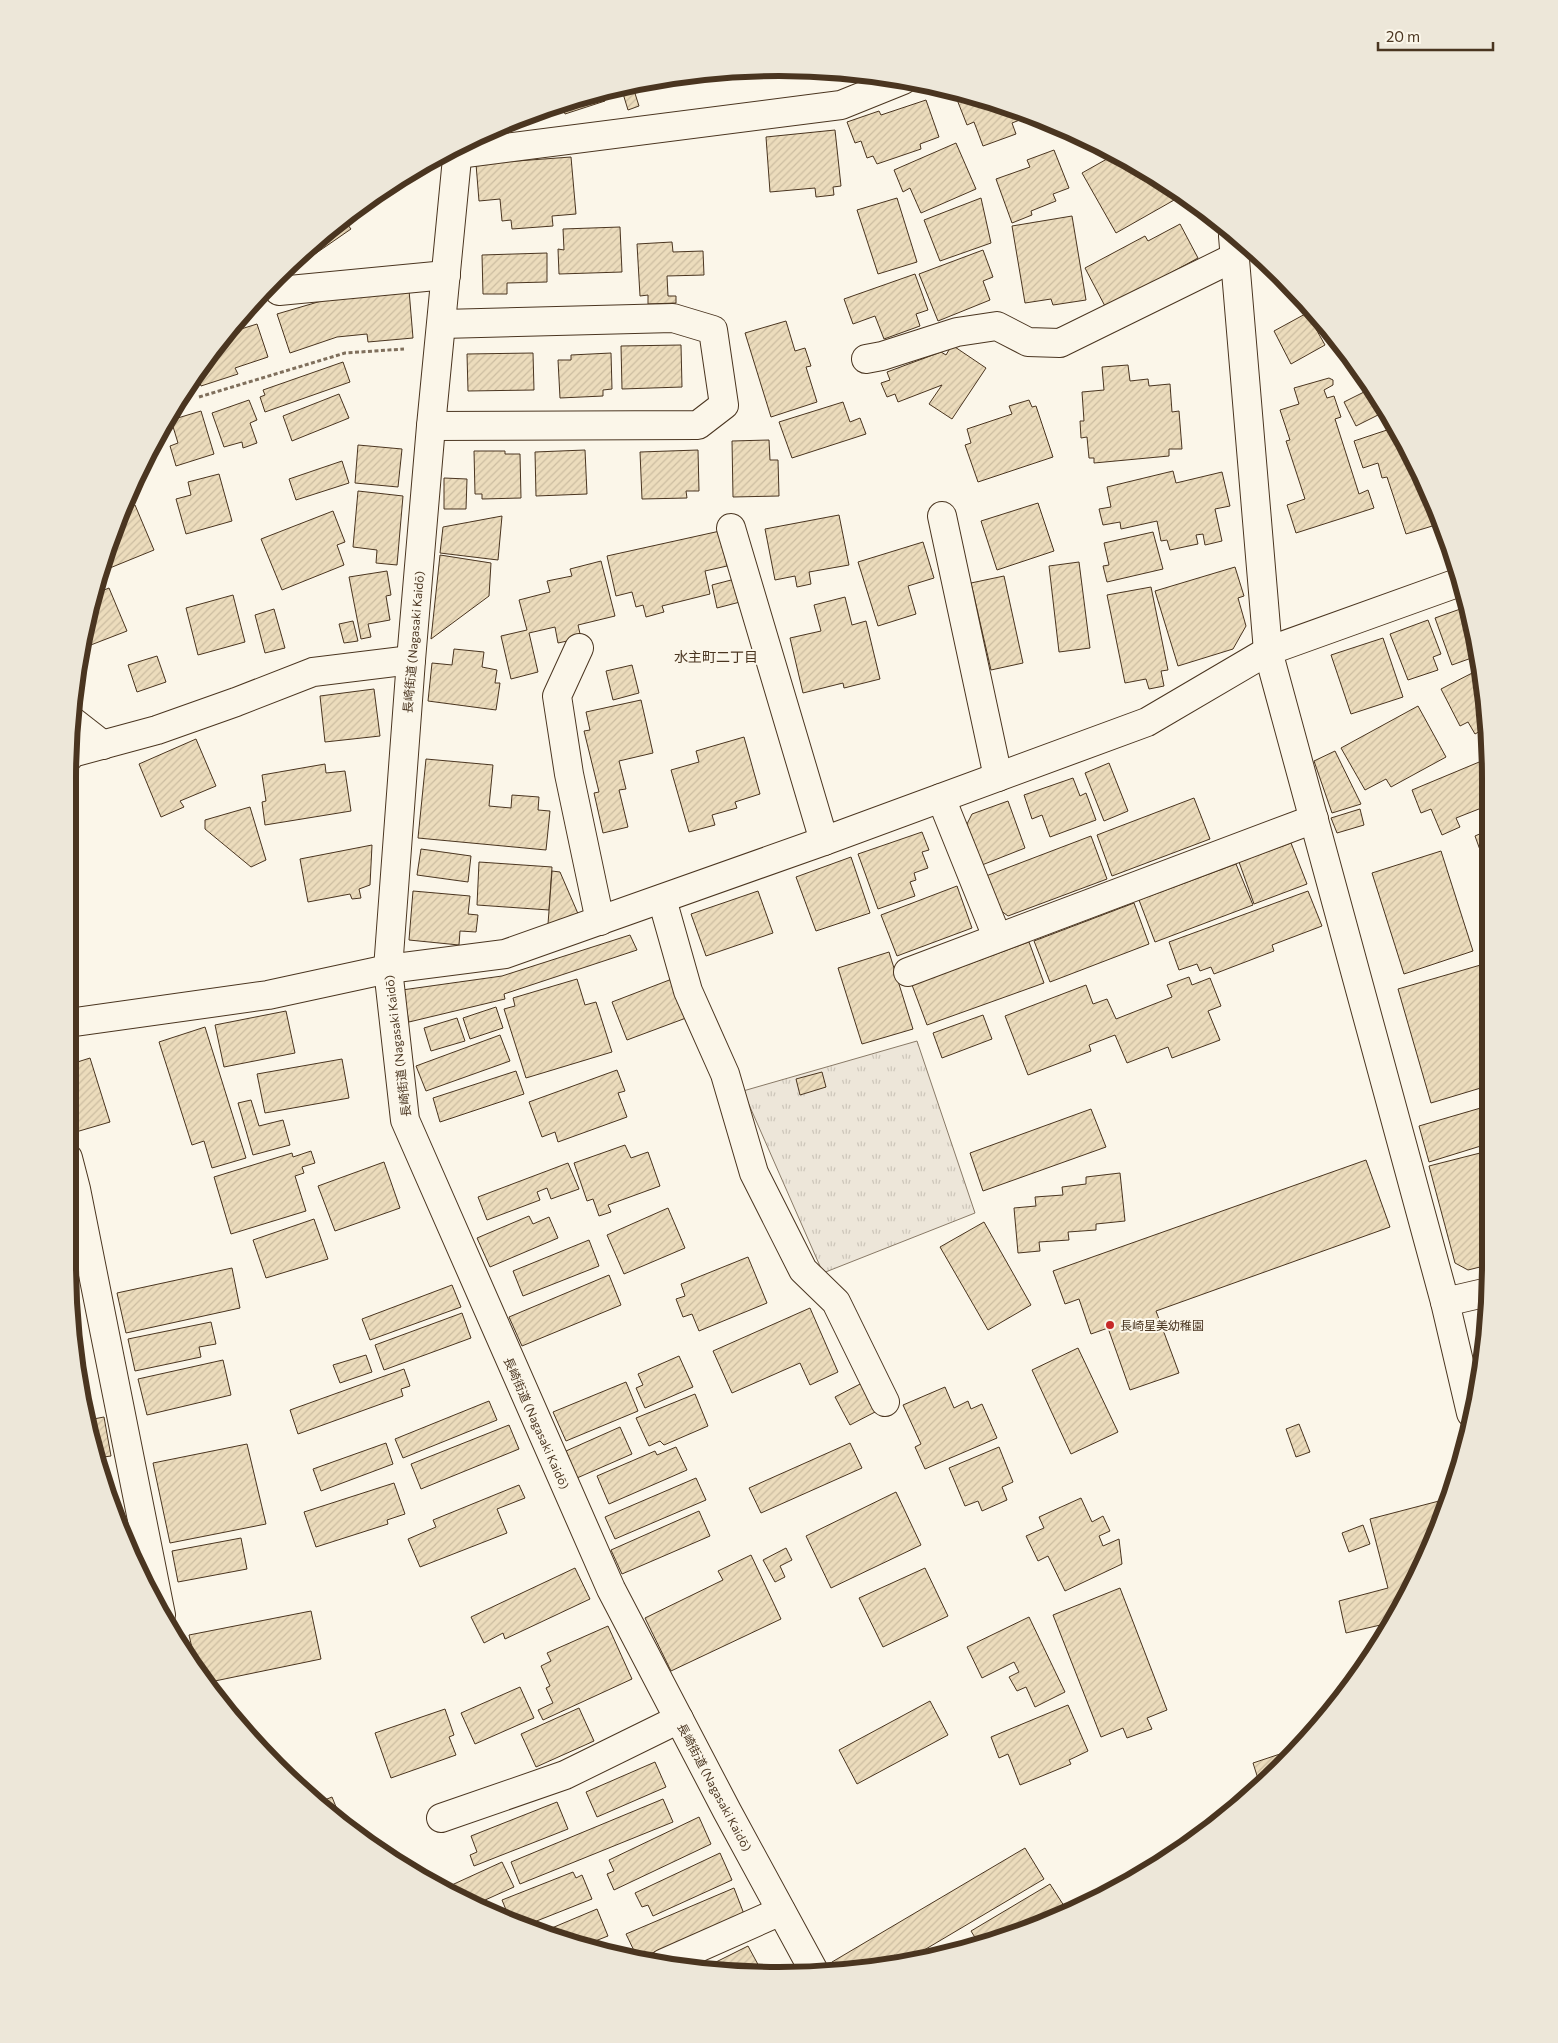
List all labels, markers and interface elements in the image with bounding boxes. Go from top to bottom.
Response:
scale bar [1378,20,1493,52]
text: 20 m [1386,27,1420,45]
street label: 長崎街道 (Nagasaki Kaidō) [400,570,426,714]
district label: 水主町二丁目 [674,648,758,665]
street label: 長崎街道 (Nagasaki Kaidō) [381,974,413,1118]
place label: 長崎星美幼稚園 [1120,1318,1204,1332]
marker: 長崎星美幼稚園 [1104,1319,1116,1331]
street label: 長崎街道 (Nagasaki Kaidō) [502,1355,572,1491]
street label: 長崎街道 (Nagasaki Kaidō) [675,1721,755,1853]

